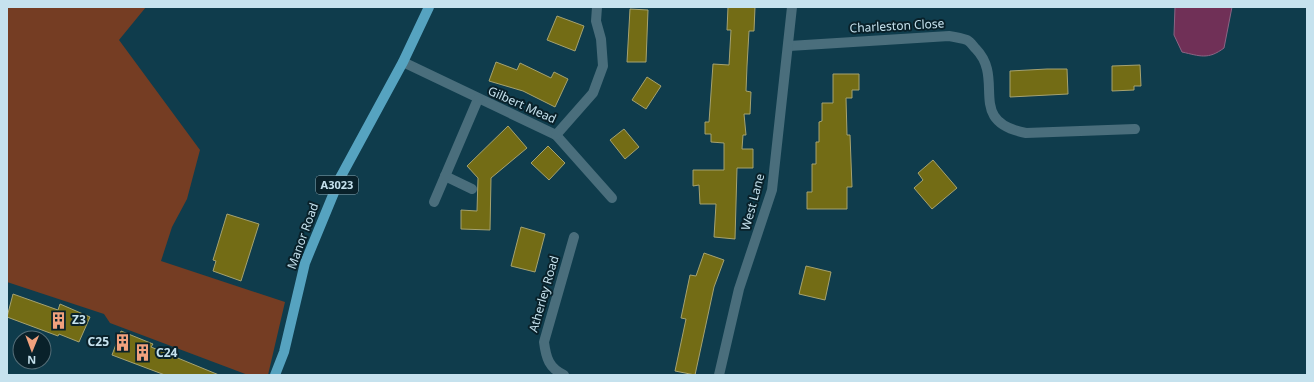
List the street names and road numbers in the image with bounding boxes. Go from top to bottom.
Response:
street label: Charleston Close [849,15,945,36]
street label: Gilbert Mead [485,82,559,127]
street label: West Lane [737,171,768,232]
road number: A3023 [316,176,358,194]
street label: Manor Road [283,200,322,271]
street label: Atherley Road [524,254,563,334]

